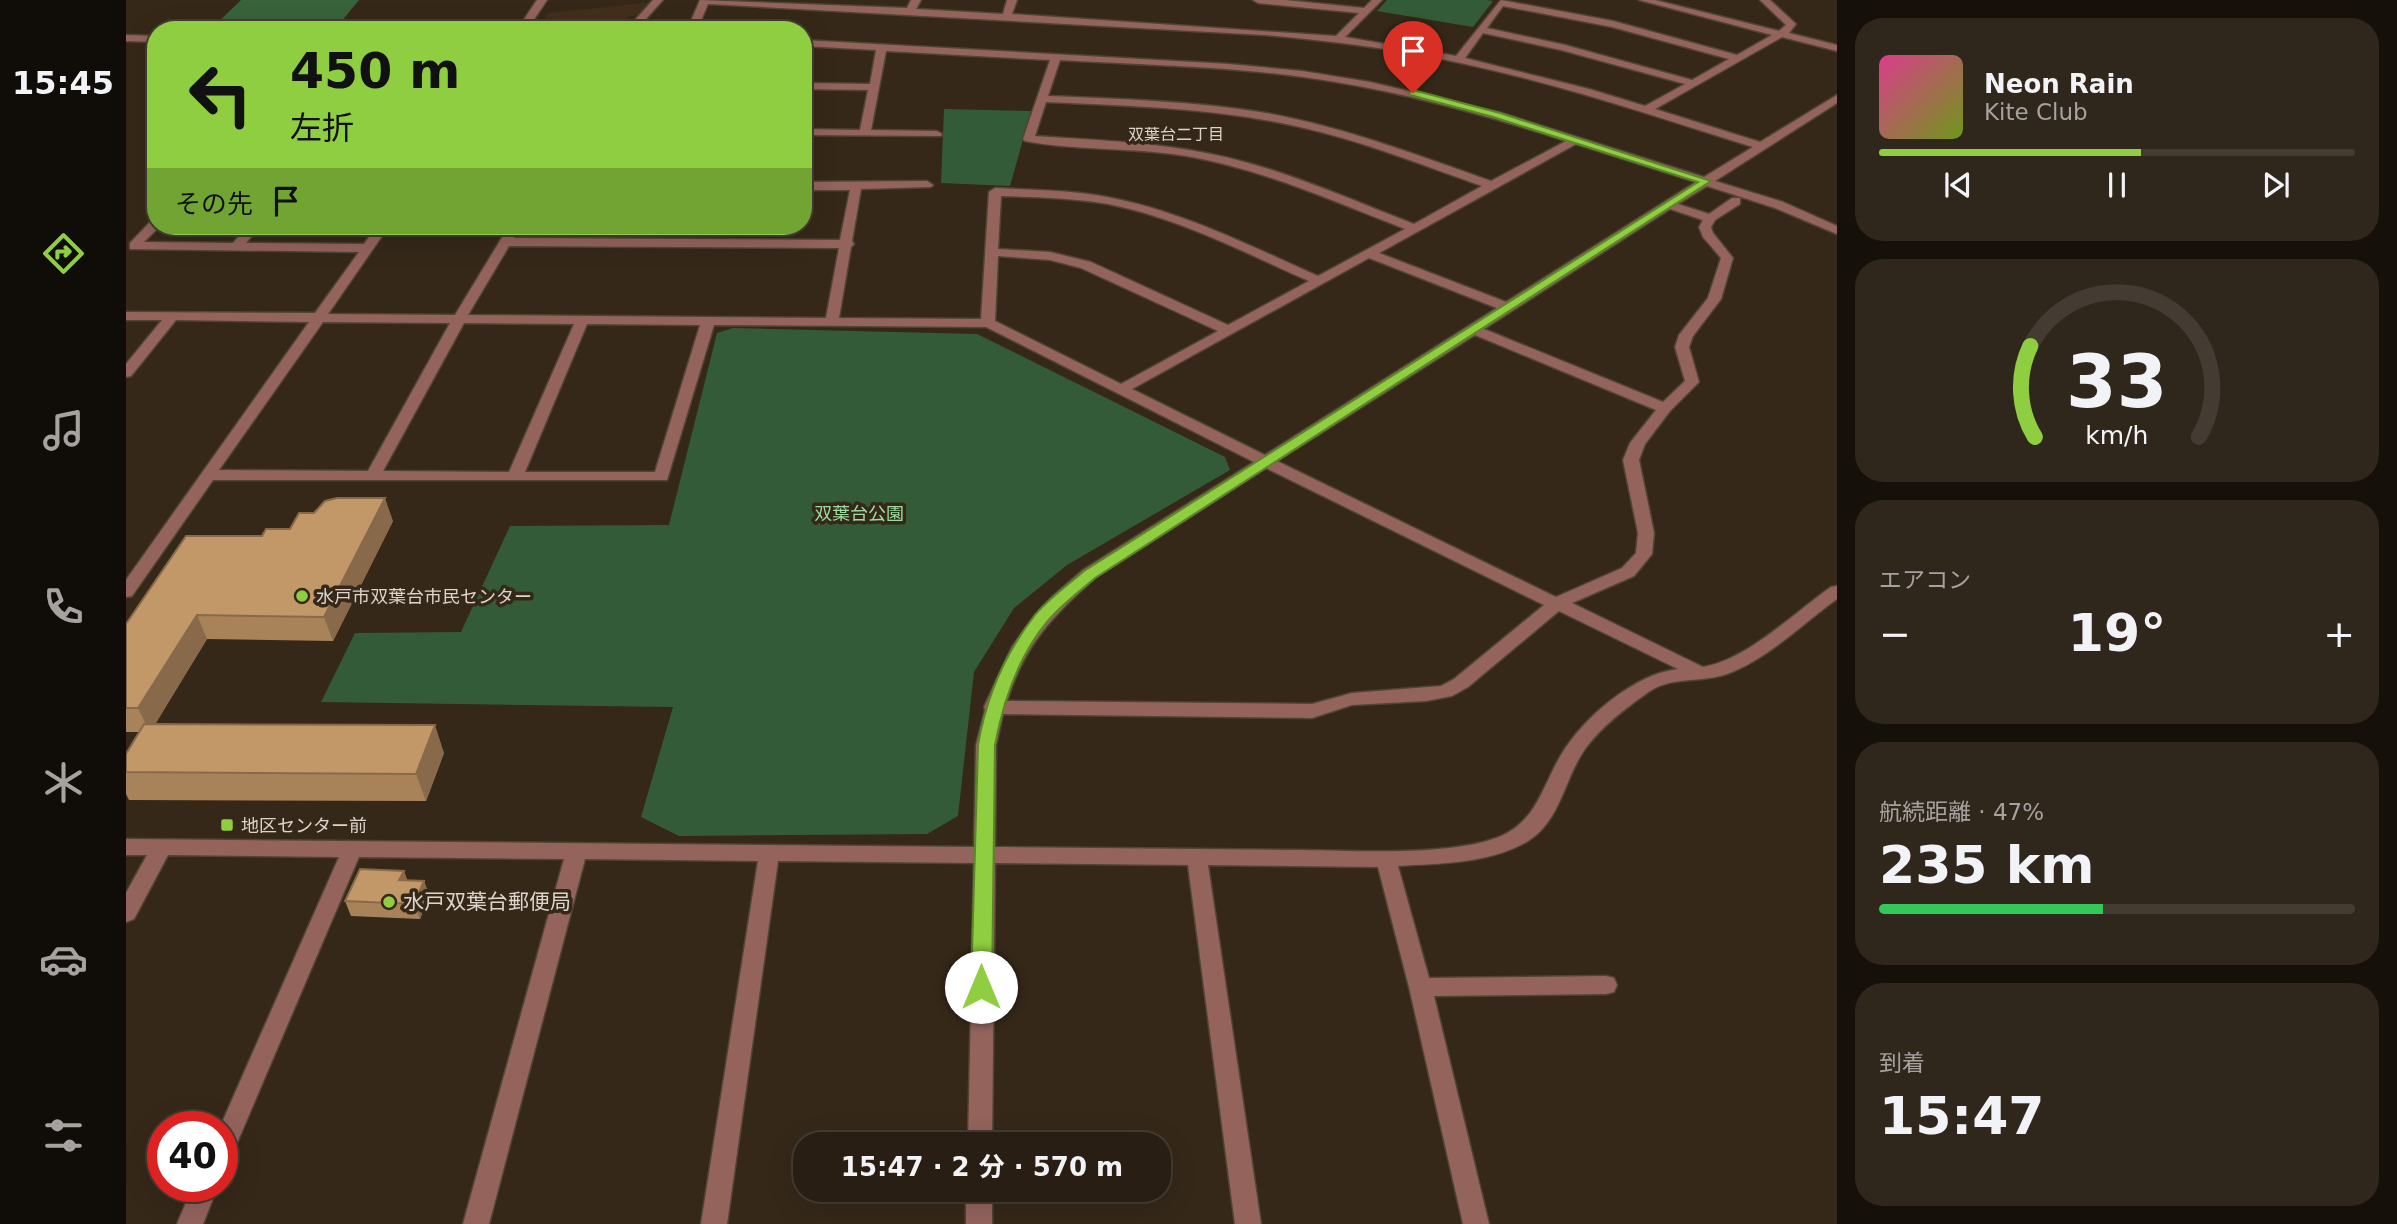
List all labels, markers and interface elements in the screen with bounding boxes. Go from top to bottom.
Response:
pin [1383,21,1443,93]
icon: arrive [1394,32,1432,70]
text: 450 m [290,43,460,100]
icon: left [175,49,266,140]
text: 15:45 [12,64,114,102]
text: Neon Rain [1984,69,2134,99]
text: Kite Club [1984,99,2088,125]
text: 左折 [290,109,354,147]
district label: 双葉台二丁目 [1128,125,1224,144]
icon: previous [1939,166,1977,204]
icon: pause [2098,166,2136,204]
icon: next [2257,166,2295,204]
icon: arrive [267,182,305,220]
text: その先 [175,189,253,219]
icon: directions [39,229,88,278]
text: 33 [2066,339,2168,424]
icon: music [39,406,88,455]
text: km/h [2085,421,2149,450]
park label: 双葉台公園 [814,503,904,524]
text: エアコン [1879,567,1971,593]
icon: phone [39,582,88,631]
place label: 水戸市双葉台市民センター [316,586,532,607]
marker: 水戸市双葉台市民センター [294,588,310,604]
text: 19° [2068,603,2166,663]
text: − [1879,612,1911,656]
text: + [2323,612,2355,656]
icon: climate [39,758,88,807]
text: 航続距離 · 47% [1879,799,2044,825]
place label: 地区センター前 [241,815,367,836]
marker: 地区センター前 [219,817,235,833]
text: 235 km [1879,835,2094,895]
place label: 水戸双葉台郵便局 [403,890,571,914]
marker: 水戸双葉台郵便局 [381,894,397,910]
icon: car [39,935,88,984]
position arrow [944,950,1018,1024]
text: 到着 [1879,1050,1925,1076]
text: 15:47 [1879,1086,2045,1146]
icon: filters [39,1111,88,1160]
speed limit sign: 40 [147,1111,238,1202]
text: 15:47 · 2 分 · 570 m [841,1152,1123,1182]

